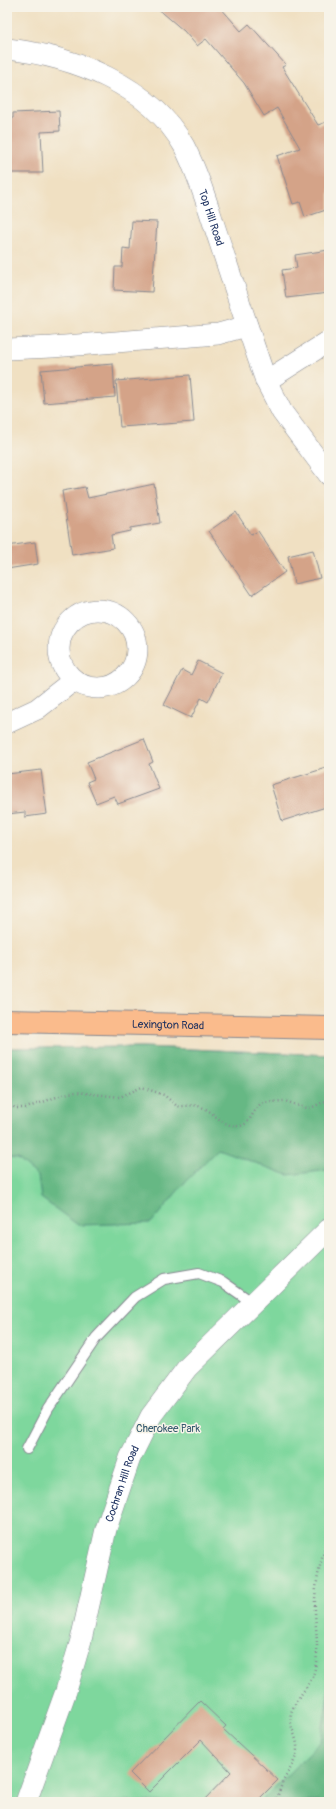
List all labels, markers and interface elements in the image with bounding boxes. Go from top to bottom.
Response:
street label: Top Hill Road [196,188,227,247]
street label: Lexington Road [132,1017,204,1032]
park label: Cherokee Park [136,1422,200,1435]
street label: Cochran Hill Road [102,1443,142,1524]

